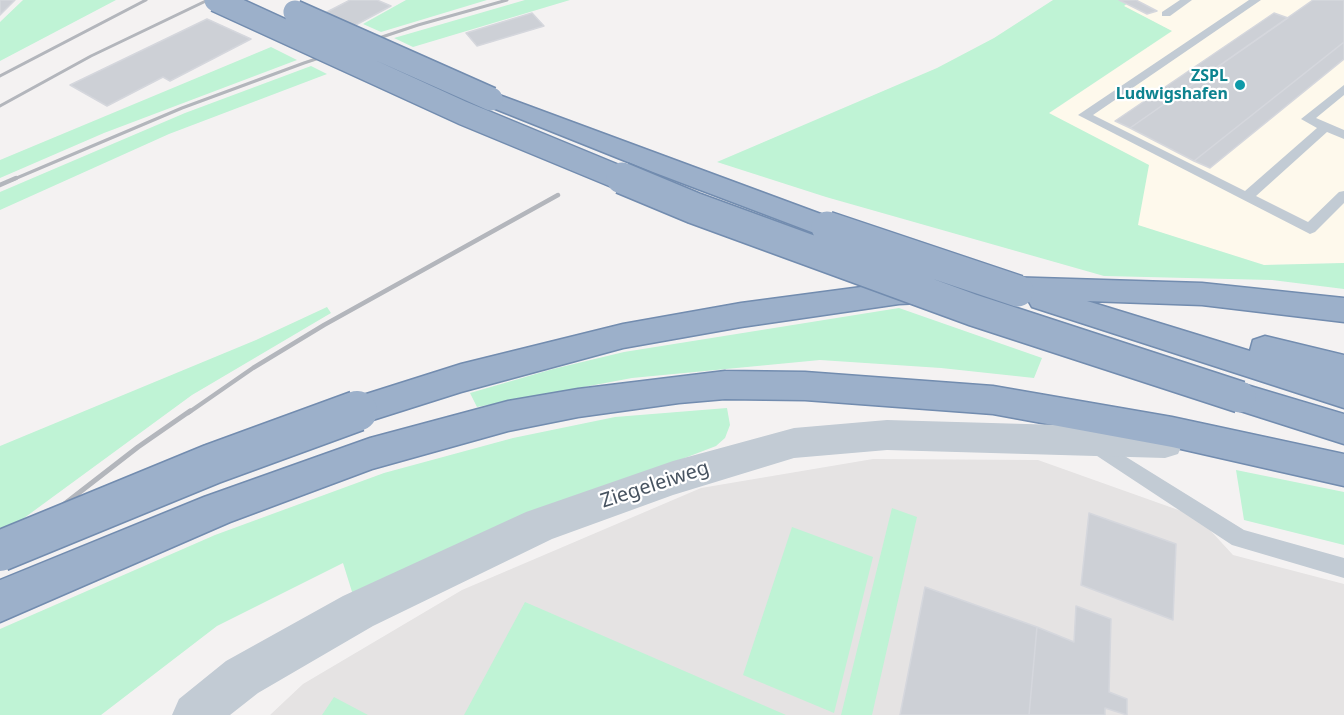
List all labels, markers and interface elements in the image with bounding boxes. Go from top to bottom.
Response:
place label: ZSPL Ludwigshafen [1116,66,1228,104]
marker: ZSPL Ludwigshafen [1233,78,1247,92]
street label: Ziegeleiweg [598,456,712,514]

